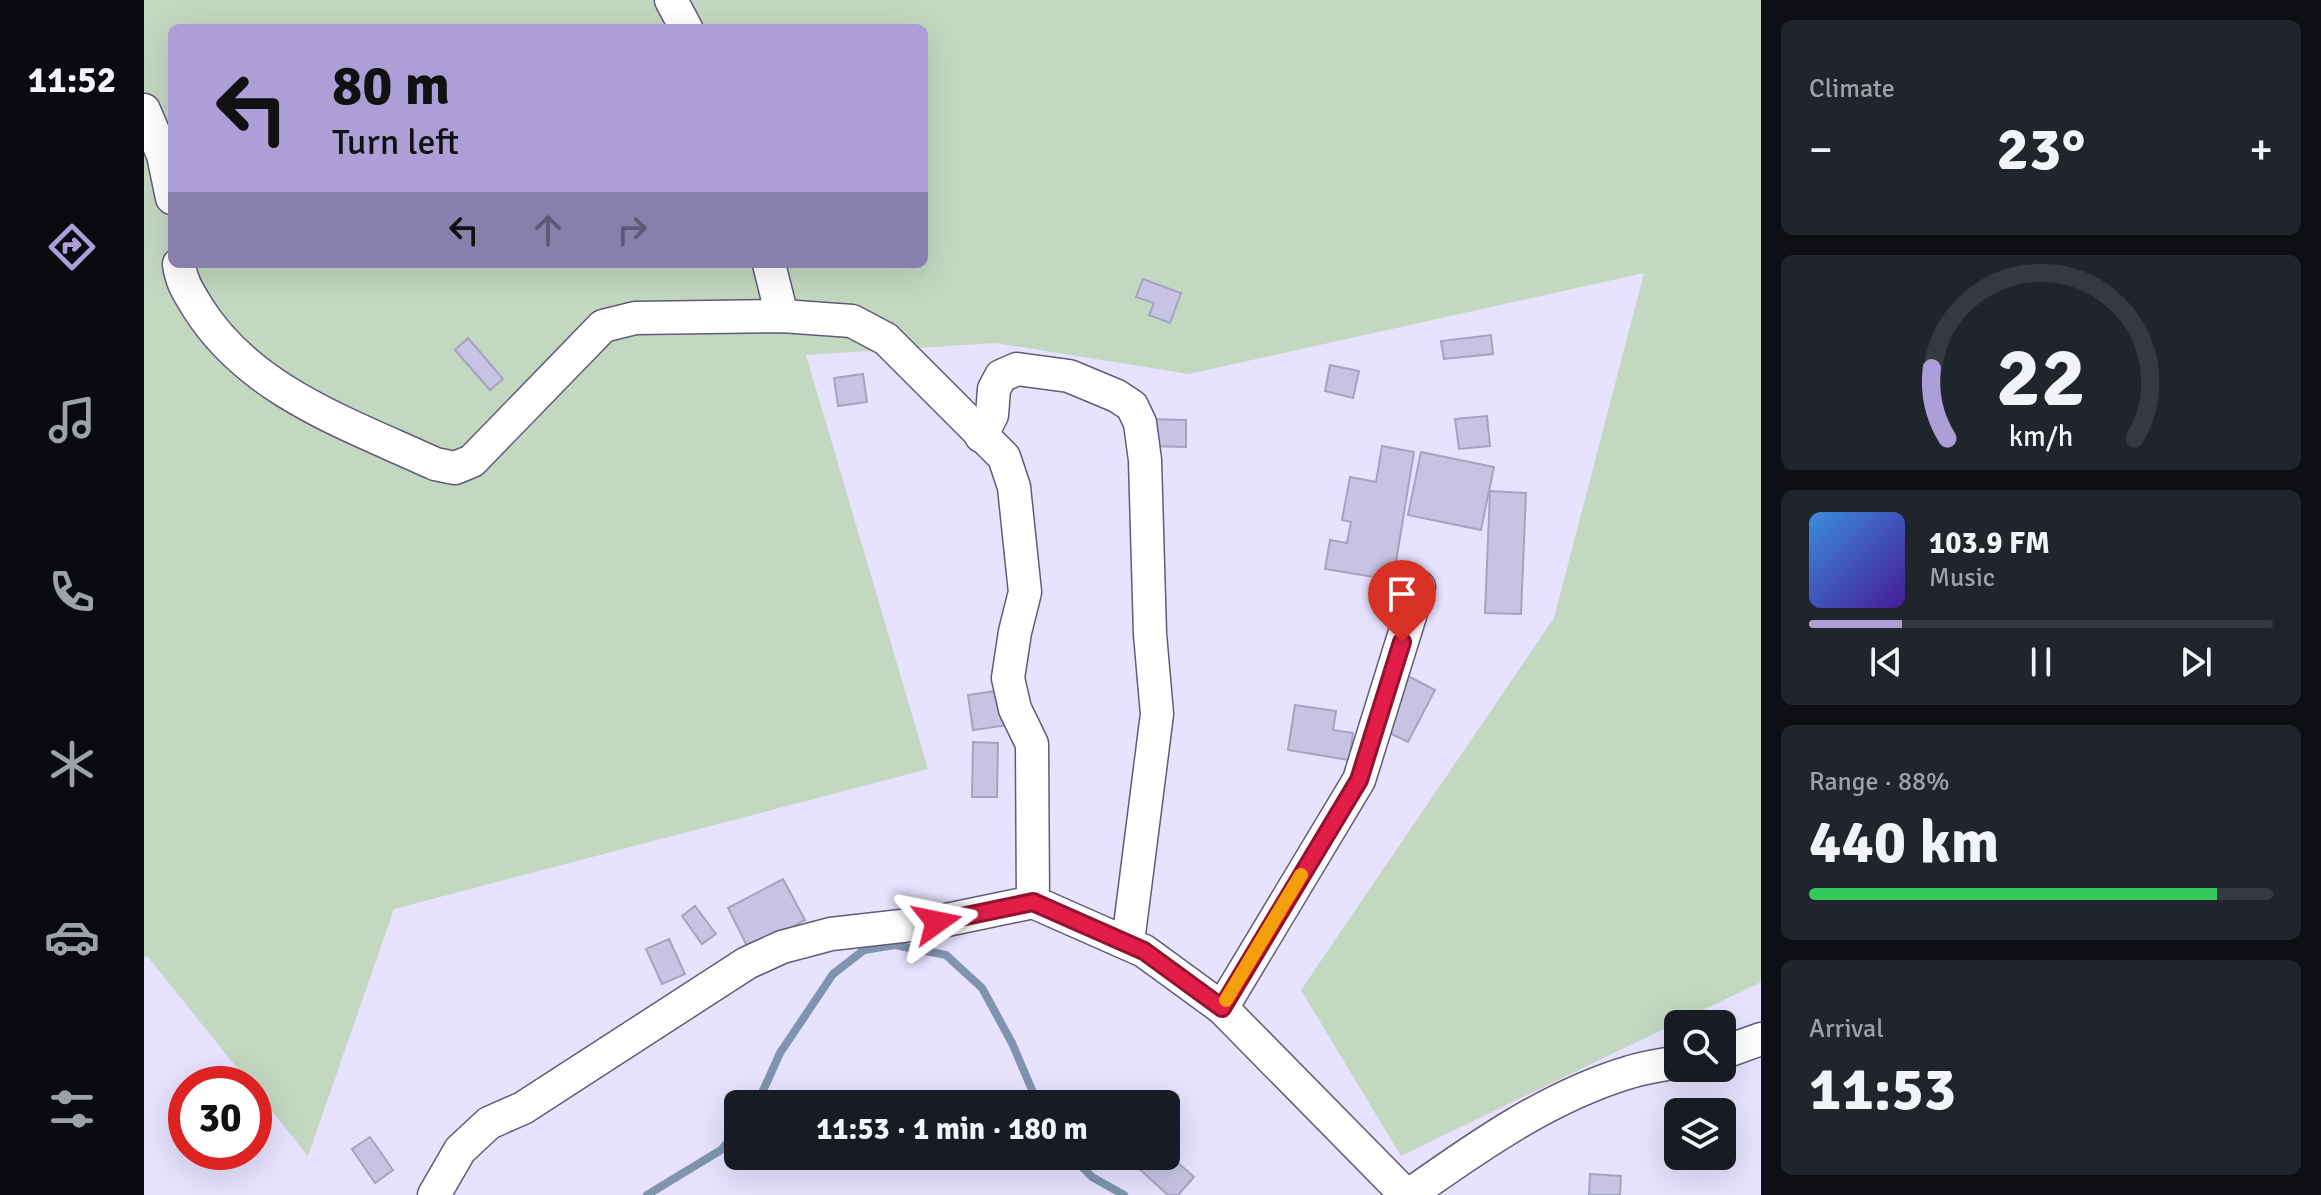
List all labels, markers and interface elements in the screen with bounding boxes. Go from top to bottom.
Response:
text: 80 m [332,51,450,120]
icon: left [200,56,304,160]
text: 11:52 [28,58,116,103]
text: Climate [1809,73,1895,105]
text: 23° [1997,113,2085,187]
text: Turn left [332,120,459,165]
text: − [1809,123,1833,177]
text: + [2249,123,2273,177]
icon: left [442,208,486,252]
icon: ahead [526,208,570,252]
icon: right [610,208,654,252]
icon: directions [44,219,100,275]
text: 22 [1996,326,2086,428]
icon: music [44,392,100,448]
text: km/h [2009,419,2073,454]
text: 103.9 FM [1929,525,2050,562]
pin [1368,560,1436,642]
text: Music [1929,562,1995,594]
icon: phone [44,564,100,620]
icon: arrive [1380,572,1424,616]
icon: previous [1864,640,1908,684]
icon: pause [2019,640,2063,684]
icon: next [2174,640,2218,684]
icon: climate [44,736,100,792]
text: Range · 88% [1809,766,1950,798]
text: 440 km [1809,806,1999,880]
position arrow [895,880,979,964]
icon: car [44,909,100,965]
map controls [1664,1010,1736,1170]
button: search [1664,1010,1736,1082]
text: Arrival [1809,1013,1884,1045]
text: 11:53 [1809,1053,1956,1127]
speed limit sign: 30 [168,1066,272,1170]
icon: filters [44,1081,100,1137]
button: layers [1664,1098,1736,1170]
text: 11:53 · 1 min · 180 m [816,1111,1088,1148]

